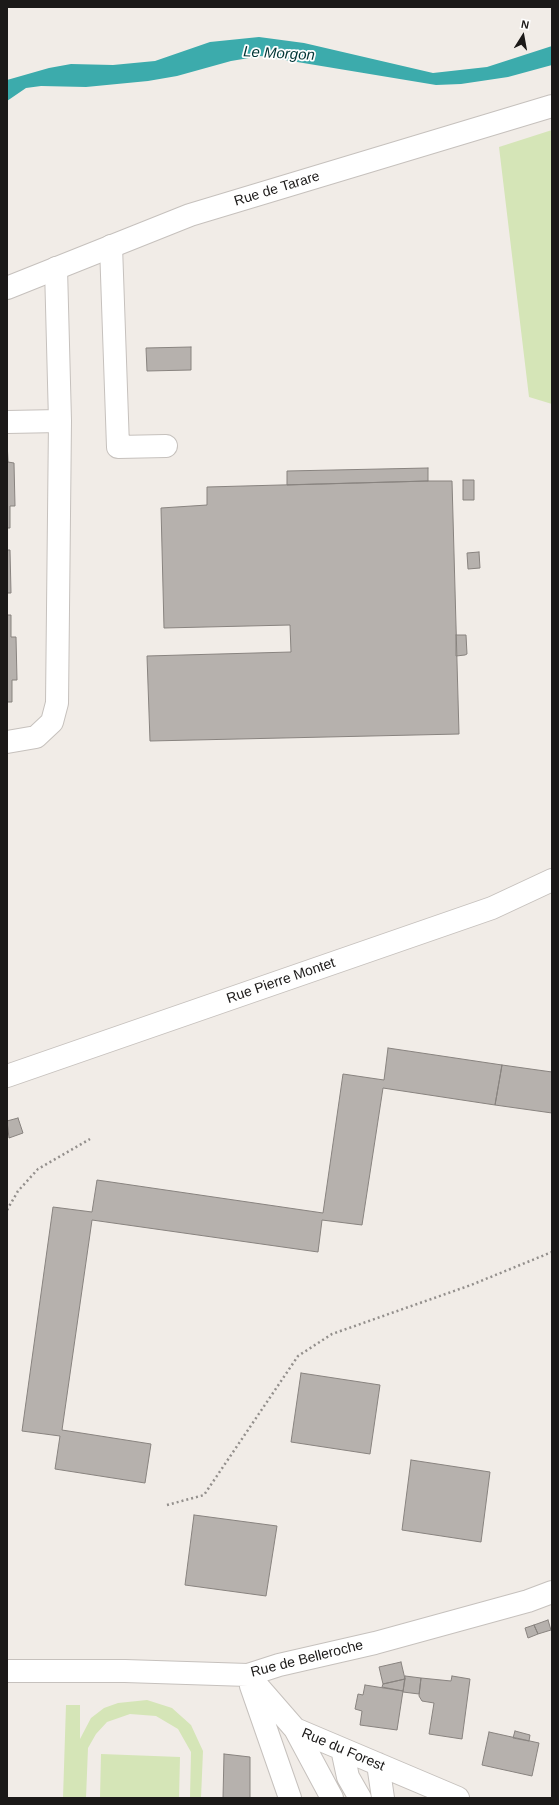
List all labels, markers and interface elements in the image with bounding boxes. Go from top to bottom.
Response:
north arrow [503,16,543,56]
text: N [520,18,530,31]
water label: Le Morgon [243,43,315,65]
street label: Rue de Tarare [232,168,322,210]
street label: Rue Pierre Montet [225,955,337,1007]
street label: Rue de Belleroche [249,1637,365,1681]
street label: Rue du Forest [299,1725,387,1775]

